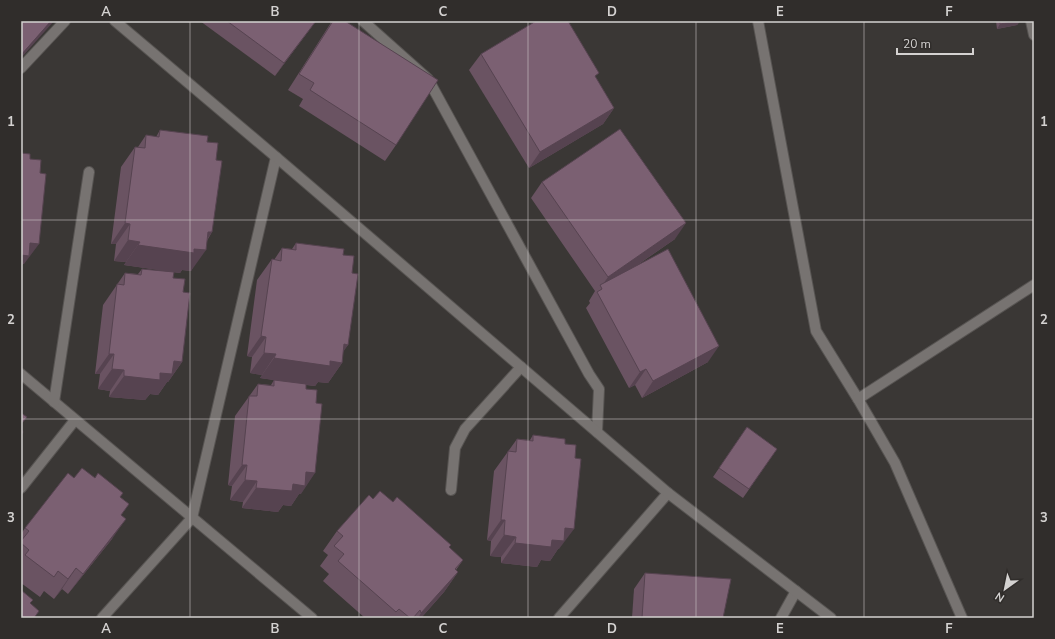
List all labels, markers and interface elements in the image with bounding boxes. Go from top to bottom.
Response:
text: A [101,3,111,21]
text: B [271,3,280,21]
text: C [439,3,448,21]
text: D [607,3,617,21]
text: E [776,3,784,21]
text: F [945,3,953,21]
scale bar [897,30,973,56]
text: 20 m [903,36,931,52]
text: 1 [7,113,15,131]
text: 1 [1040,113,1048,131]
text: 2 [7,311,15,329]
text: 2 [1040,311,1048,329]
text: 3 [7,509,15,527]
text: 3 [1040,509,1048,527]
north arrow [985,569,1025,609]
text: N [992,588,1007,605]
text: A [101,620,111,638]
text: B [271,620,280,638]
text: C [439,620,448,638]
text: D [607,620,617,638]
text: E [776,620,784,638]
text: F [945,620,953,638]

